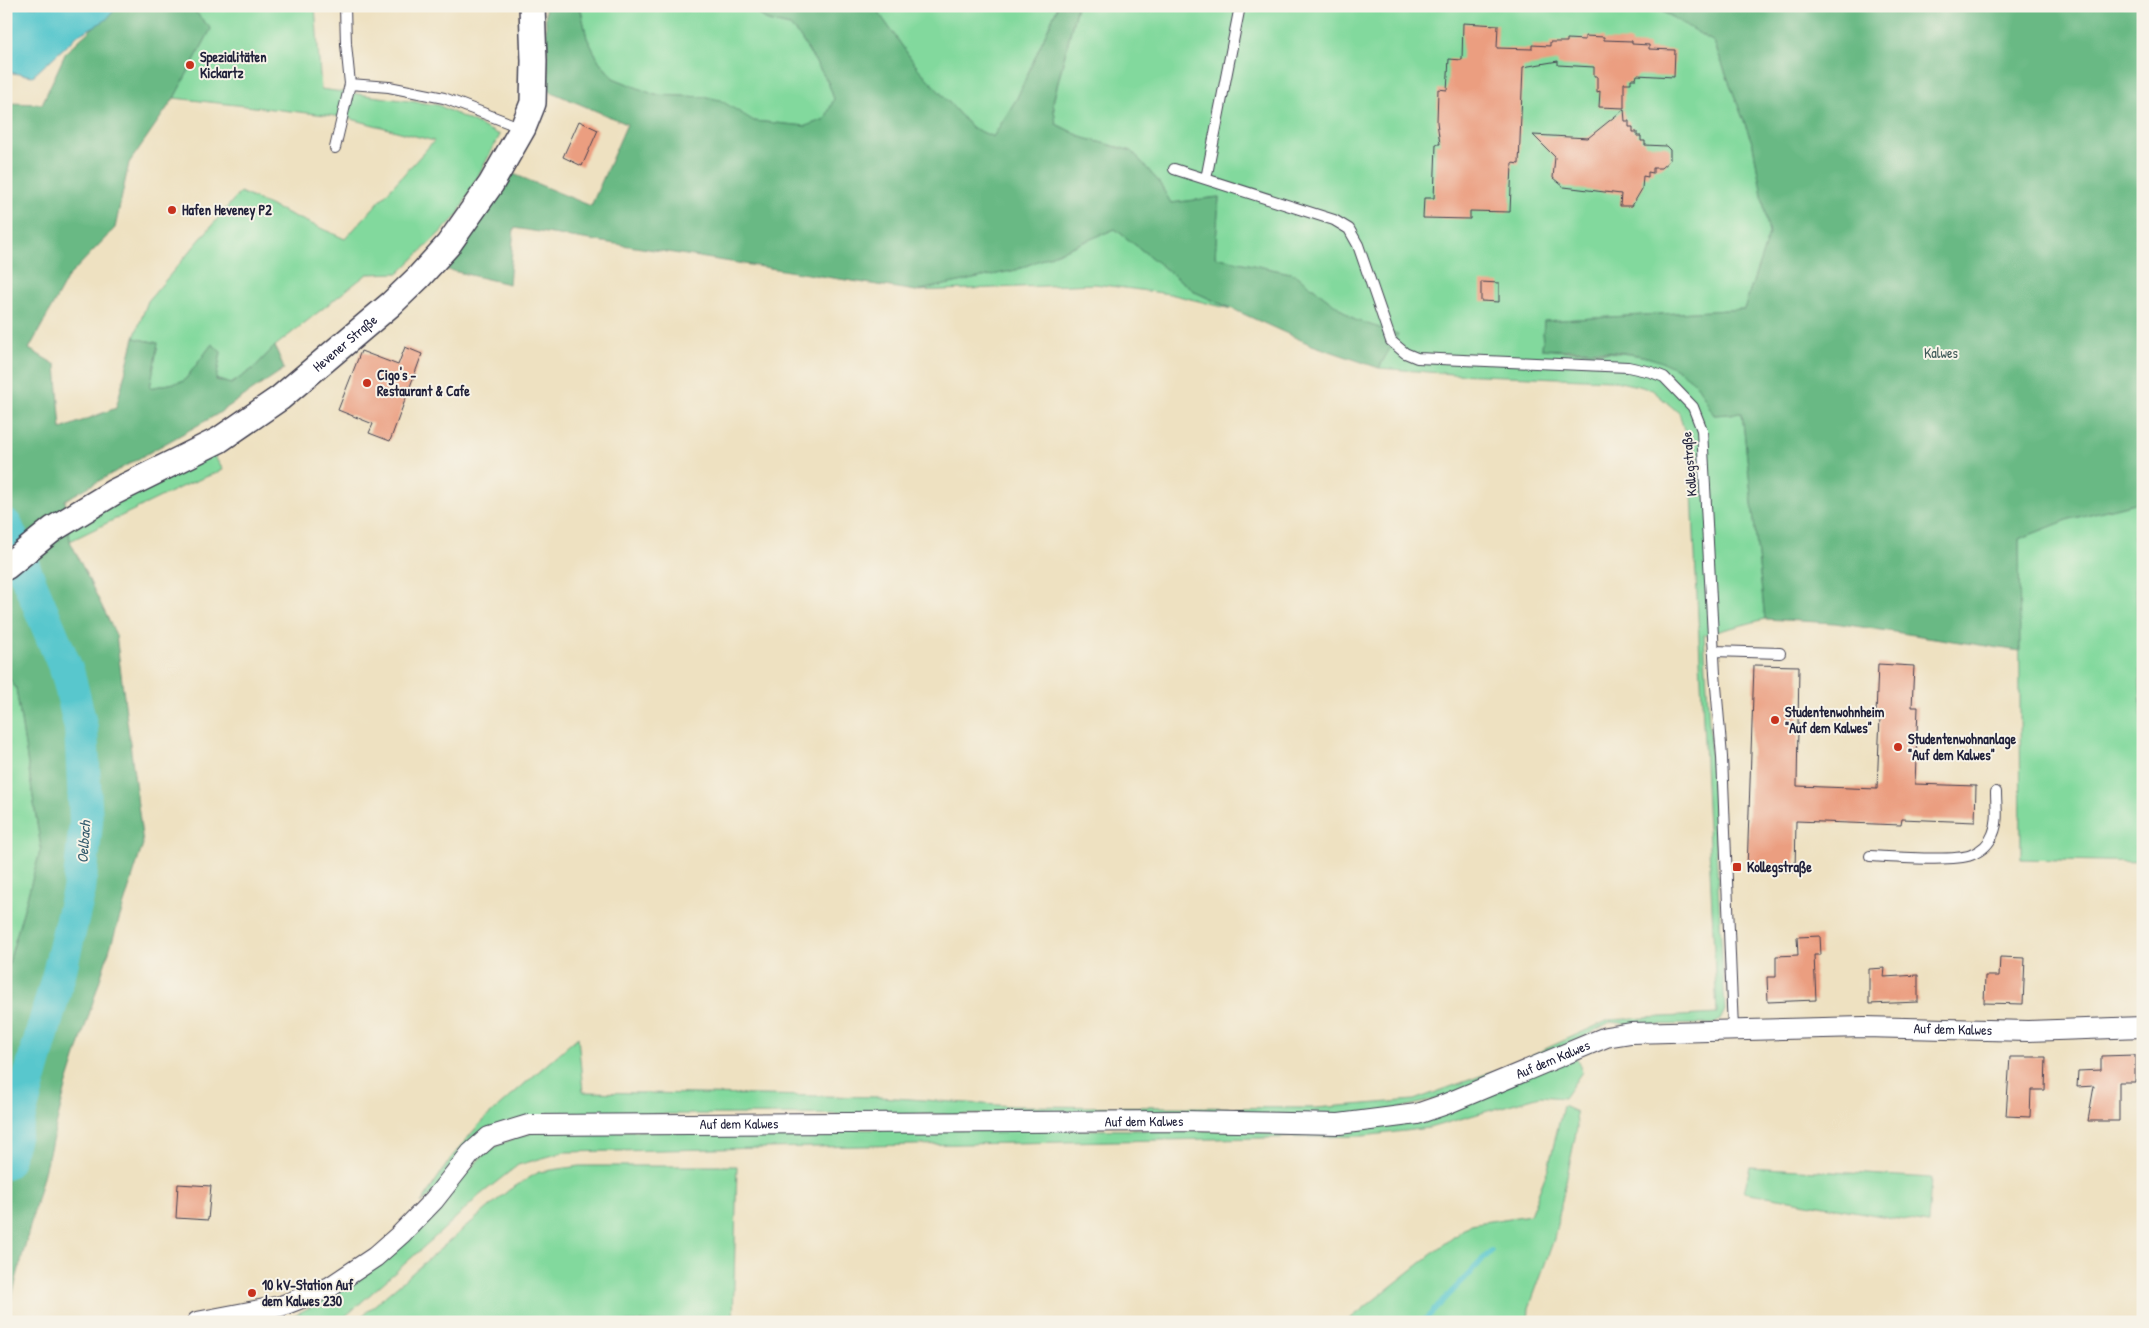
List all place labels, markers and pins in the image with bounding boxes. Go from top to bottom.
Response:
place label: Spezialitäten Kickartz [200,47,267,82]
marker: Spezialitäten Kickartz [184,59,196,71]
place label: Hafen Heveney P2 [182,200,272,221]
marker: Hafen Heveney P2 [166,204,178,216]
place label: Cigo's - Restaurant & Cafe [377,365,470,400]
marker: Cigo's - Restaurant & Cafe [361,377,373,389]
place label: Studentenwohnheim "Auf dem Kalwes" [1785,702,1885,737]
marker: Studentenwohnheim "Auf dem Kalwes" [1769,714,1781,726]
place label: Studentenwohnanlage "Auf dem Kalwes" [1908,729,2017,764]
marker: Studentenwohnanlage "Auf dem Kalwes" [1892,741,1904,753]
place label: Kollegstraße [1747,857,1812,878]
marker: Kollegstraße [1731,861,1743,873]
place label: 10 kV-Station Auf dem Kalwes 230 [262,1275,354,1310]
marker: 10 kV-Station Auf dem Kalwes 230 [246,1287,258,1299]

